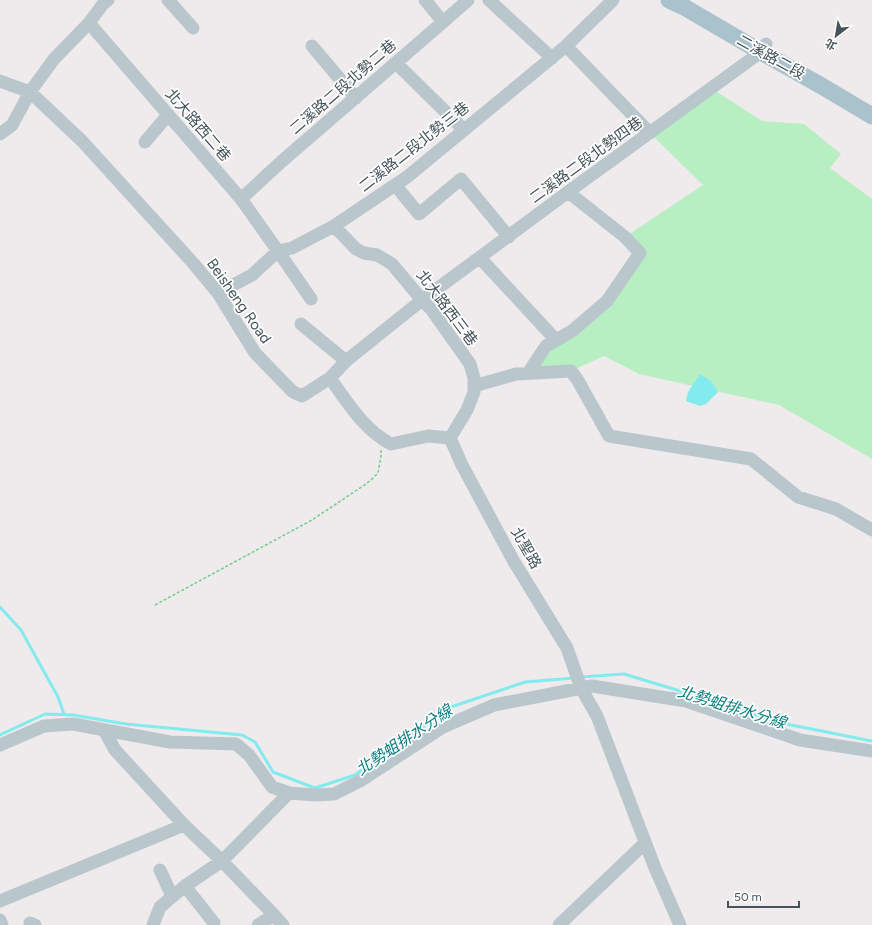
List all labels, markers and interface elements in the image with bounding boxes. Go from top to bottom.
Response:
north arrow [816,16,856,56]
street label: 二溪路二段 [734,31,808,83]
street label: 二溪路二段北勢二巷 [286,36,400,138]
text: 北 [823,36,839,53]
street label: 北大路西二巷 [162,85,234,165]
street label: 二溪路二段北勢三巷 [355,98,473,196]
street label: 二溪路二段北勢四巷 [526,113,646,207]
street label: Beisheng Road [203,255,275,347]
street label: 北大路西三巷 [413,267,481,349]
street label: 北聖路 [507,524,545,572]
water label: 北勢蛆排水分線 [676,682,790,733]
water label: 北勢蛆排水分線 [352,700,457,779]
scale bar [728,883,799,909]
text: 50 m [734,890,762,904]

